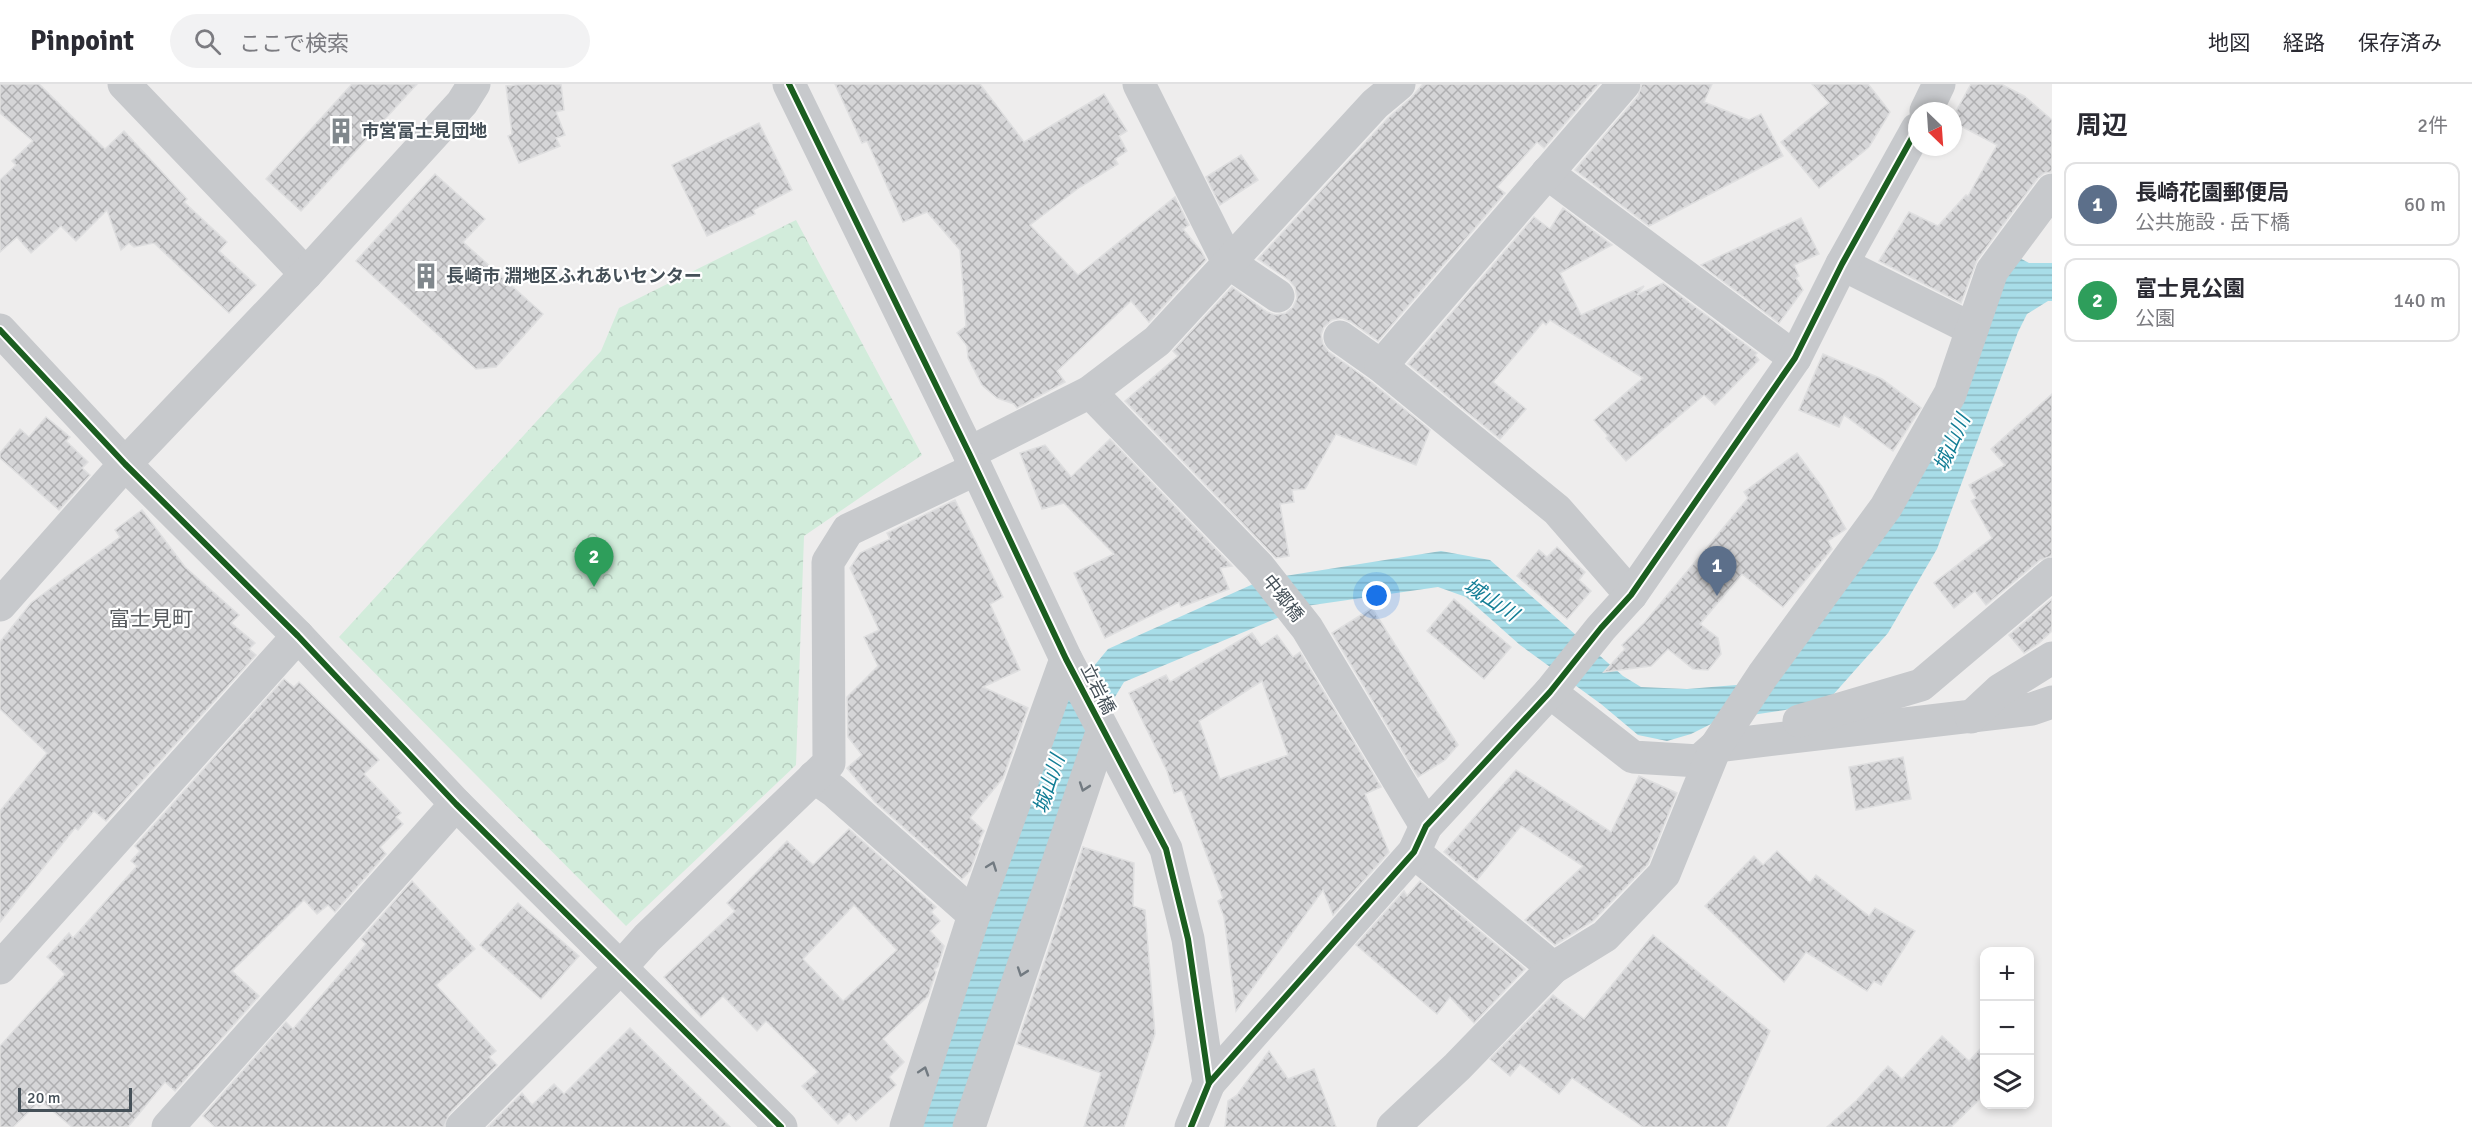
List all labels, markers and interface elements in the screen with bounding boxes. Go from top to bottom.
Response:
search box [170,14,590,68]
text: Pinpoint [30,24,134,58]
icon: search [191,25,224,58]
text: ここで検索 [239,30,349,57]
text: 地図 [2208,30,2250,56]
text: 経路 [2283,30,2325,56]
text: 保存済み [2358,30,2442,56]
north arrow [1908,102,1962,156]
text: 周辺 [2076,110,2128,142]
text: 2件 [2417,113,2448,138]
building icon: 市営富士見団地 [326,116,356,146]
place label: 市営富士見団地 [361,120,487,142]
text: 長崎花園郵便局 [2135,179,2289,206]
text: 1 [2092,192,2103,217]
text: 60 m [2404,192,2446,217]
text: 公共施設 · 岳下橋 [2135,210,2290,235]
building icon: 長崎市 淵地区ふれあいセンター [411,261,441,291]
place label: 長崎市 淵地区ふれあいセンター [446,265,702,287]
text: 富士見公園 [2135,275,2245,302]
text: 2 [2092,288,2103,313]
text: 140 m [2393,288,2446,313]
text: 公園 [2135,306,2175,331]
water label: 城山川 [1928,409,1976,475]
pin: 2 [574,538,614,587]
pin: 1 [1698,546,1736,596]
street label: 中郷橋 [1258,570,1308,626]
water label: 城山川 [1459,573,1525,628]
your location [1362,581,1391,610]
district label: 富士見町 [109,606,193,632]
street label: 立岩橋 [1076,660,1120,718]
water label: 城山川 [1028,750,1071,816]
one-way arrow [1078,781,1091,792]
one-way arrow [984,861,997,872]
map controls [1980,947,2034,1109]
button: + [1980,947,2034,1001]
one-way arrow [1016,966,1029,977]
button: − [1980,1001,2034,1055]
button: layers [1980,1055,2034,1109]
one-way arrow [917,1066,929,1077]
scale bar [18,1085,132,1112]
text: 20 m [27,1088,61,1108]

